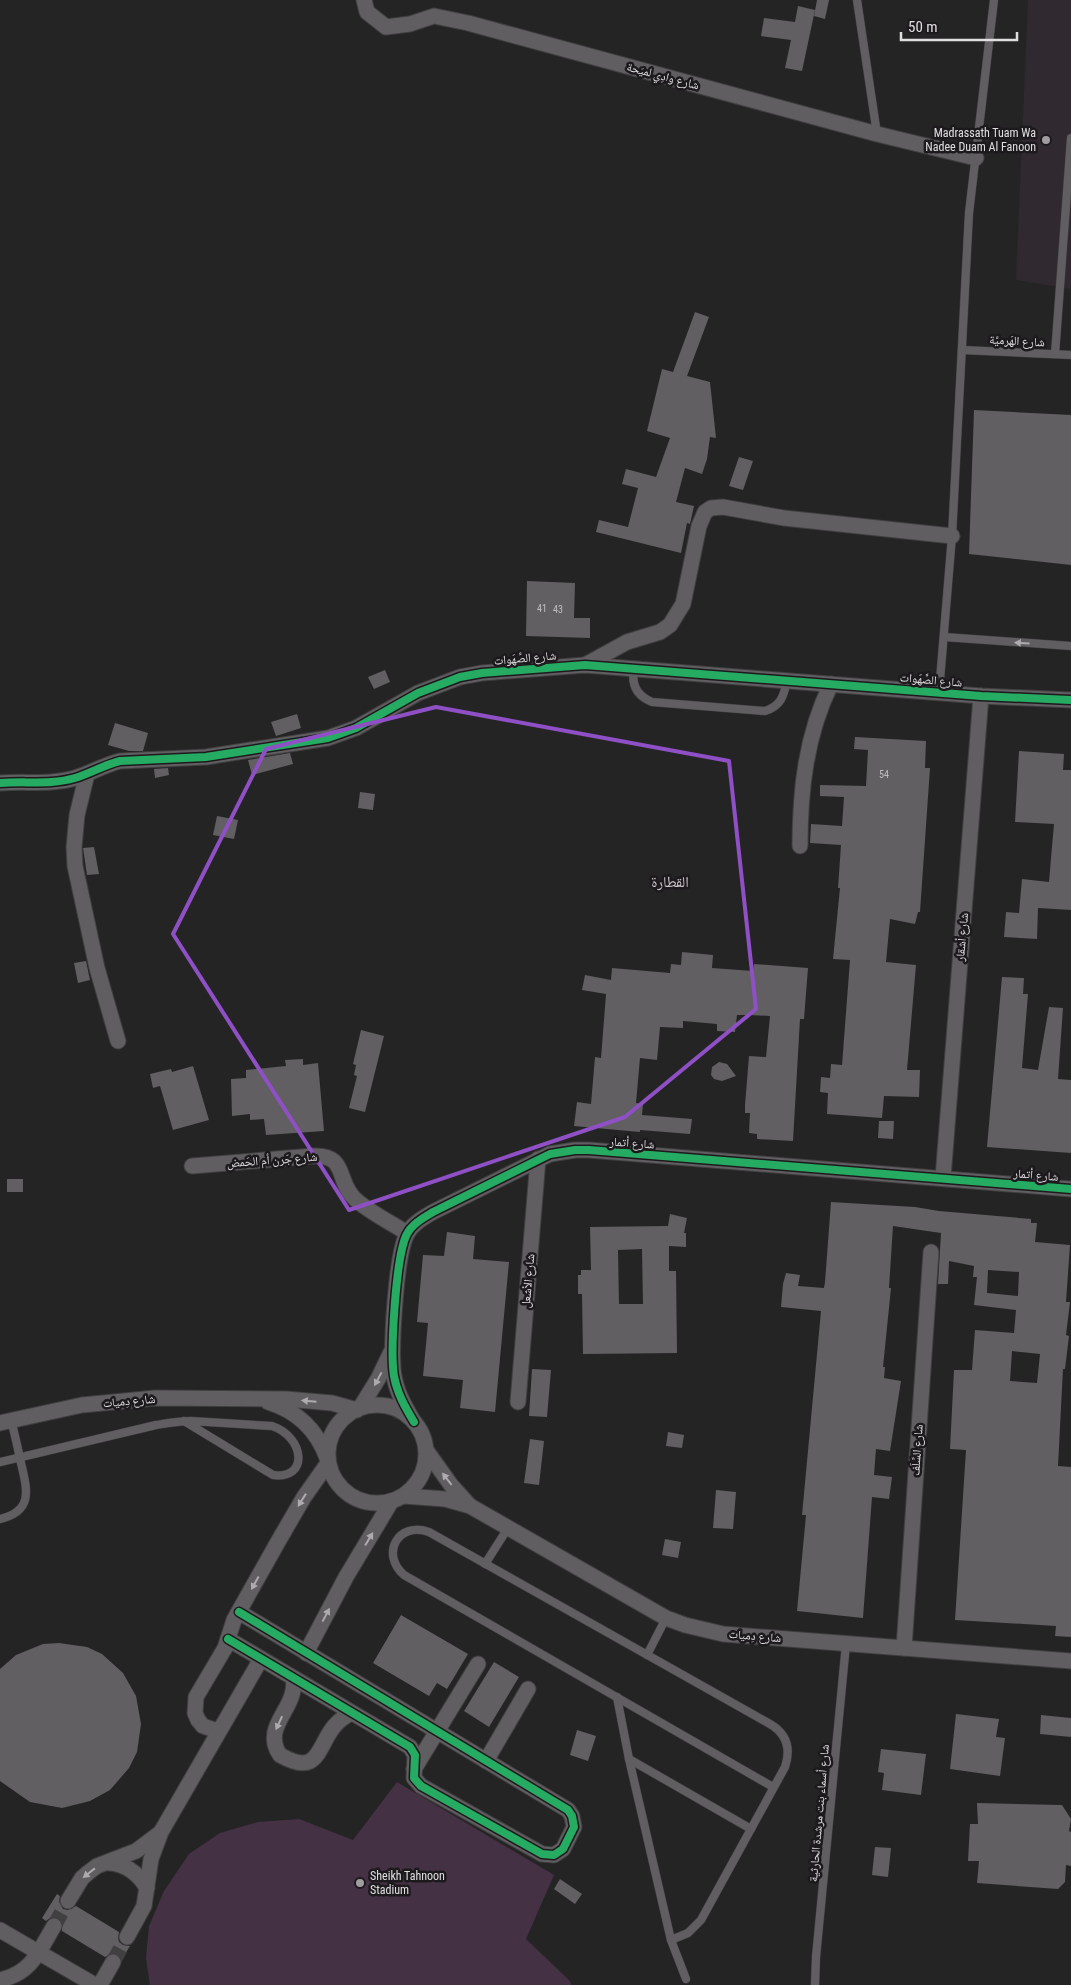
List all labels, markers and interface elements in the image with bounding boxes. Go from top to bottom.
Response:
scale bar [901,10,1017,42]
text: 50 m [908,18,938,36]
street label: شارع وادِي لميَحة [624,60,701,95]
place label: Madrassath Tuam Wa Nadee Duam Al Fanoon [925,126,1036,154]
marker: Madrassath Tuam Wa Nadee Duam Al Fanoon [1040,134,1052,146]
street label: شارع الهَرميَّة [989,333,1045,350]
house number: 41 [537,603,547,614]
house number: 43 [553,604,563,615]
one-way arrow [1014,638,1030,646]
street label: شارع الصَّهَوات [493,648,557,669]
street label: شارع الصَّهَوات [899,670,963,691]
house number: 54 [879,769,889,780]
district label: القطارة [651,873,689,891]
street label: شارع أشقار [953,912,972,963]
street label: شارع أتمار [608,1134,655,1153]
street label: شارع جَرن أم الحَمض [226,1150,318,1171]
street label: شارع أتمار [1012,1166,1059,1185]
street label: شارع الأشعل [519,1253,538,1309]
one-way arrow [374,1371,382,1386]
street label: شارع دِميات [102,1392,156,1411]
one-way arrow [301,1396,317,1404]
street label: شارع السَّلَف [908,1424,927,1476]
one-way arrow [441,1473,452,1486]
one-way arrow [297,1494,307,1507]
one-way arrow [364,1533,373,1546]
one-way arrow [251,1575,259,1590]
one-way arrow [322,1608,330,1623]
street label: شارع دِميات [728,1627,782,1646]
one-way arrow [274,1716,282,1730]
street label: شارع أسماء بنت مرشدة الحارثية [806,1743,833,1883]
one-way arrow [83,1867,96,1878]
place label: Sheikh Tahnoon Stadium [370,1869,445,1897]
marker: Sheikh Tahnoon Stadium [354,1877,366,1889]

